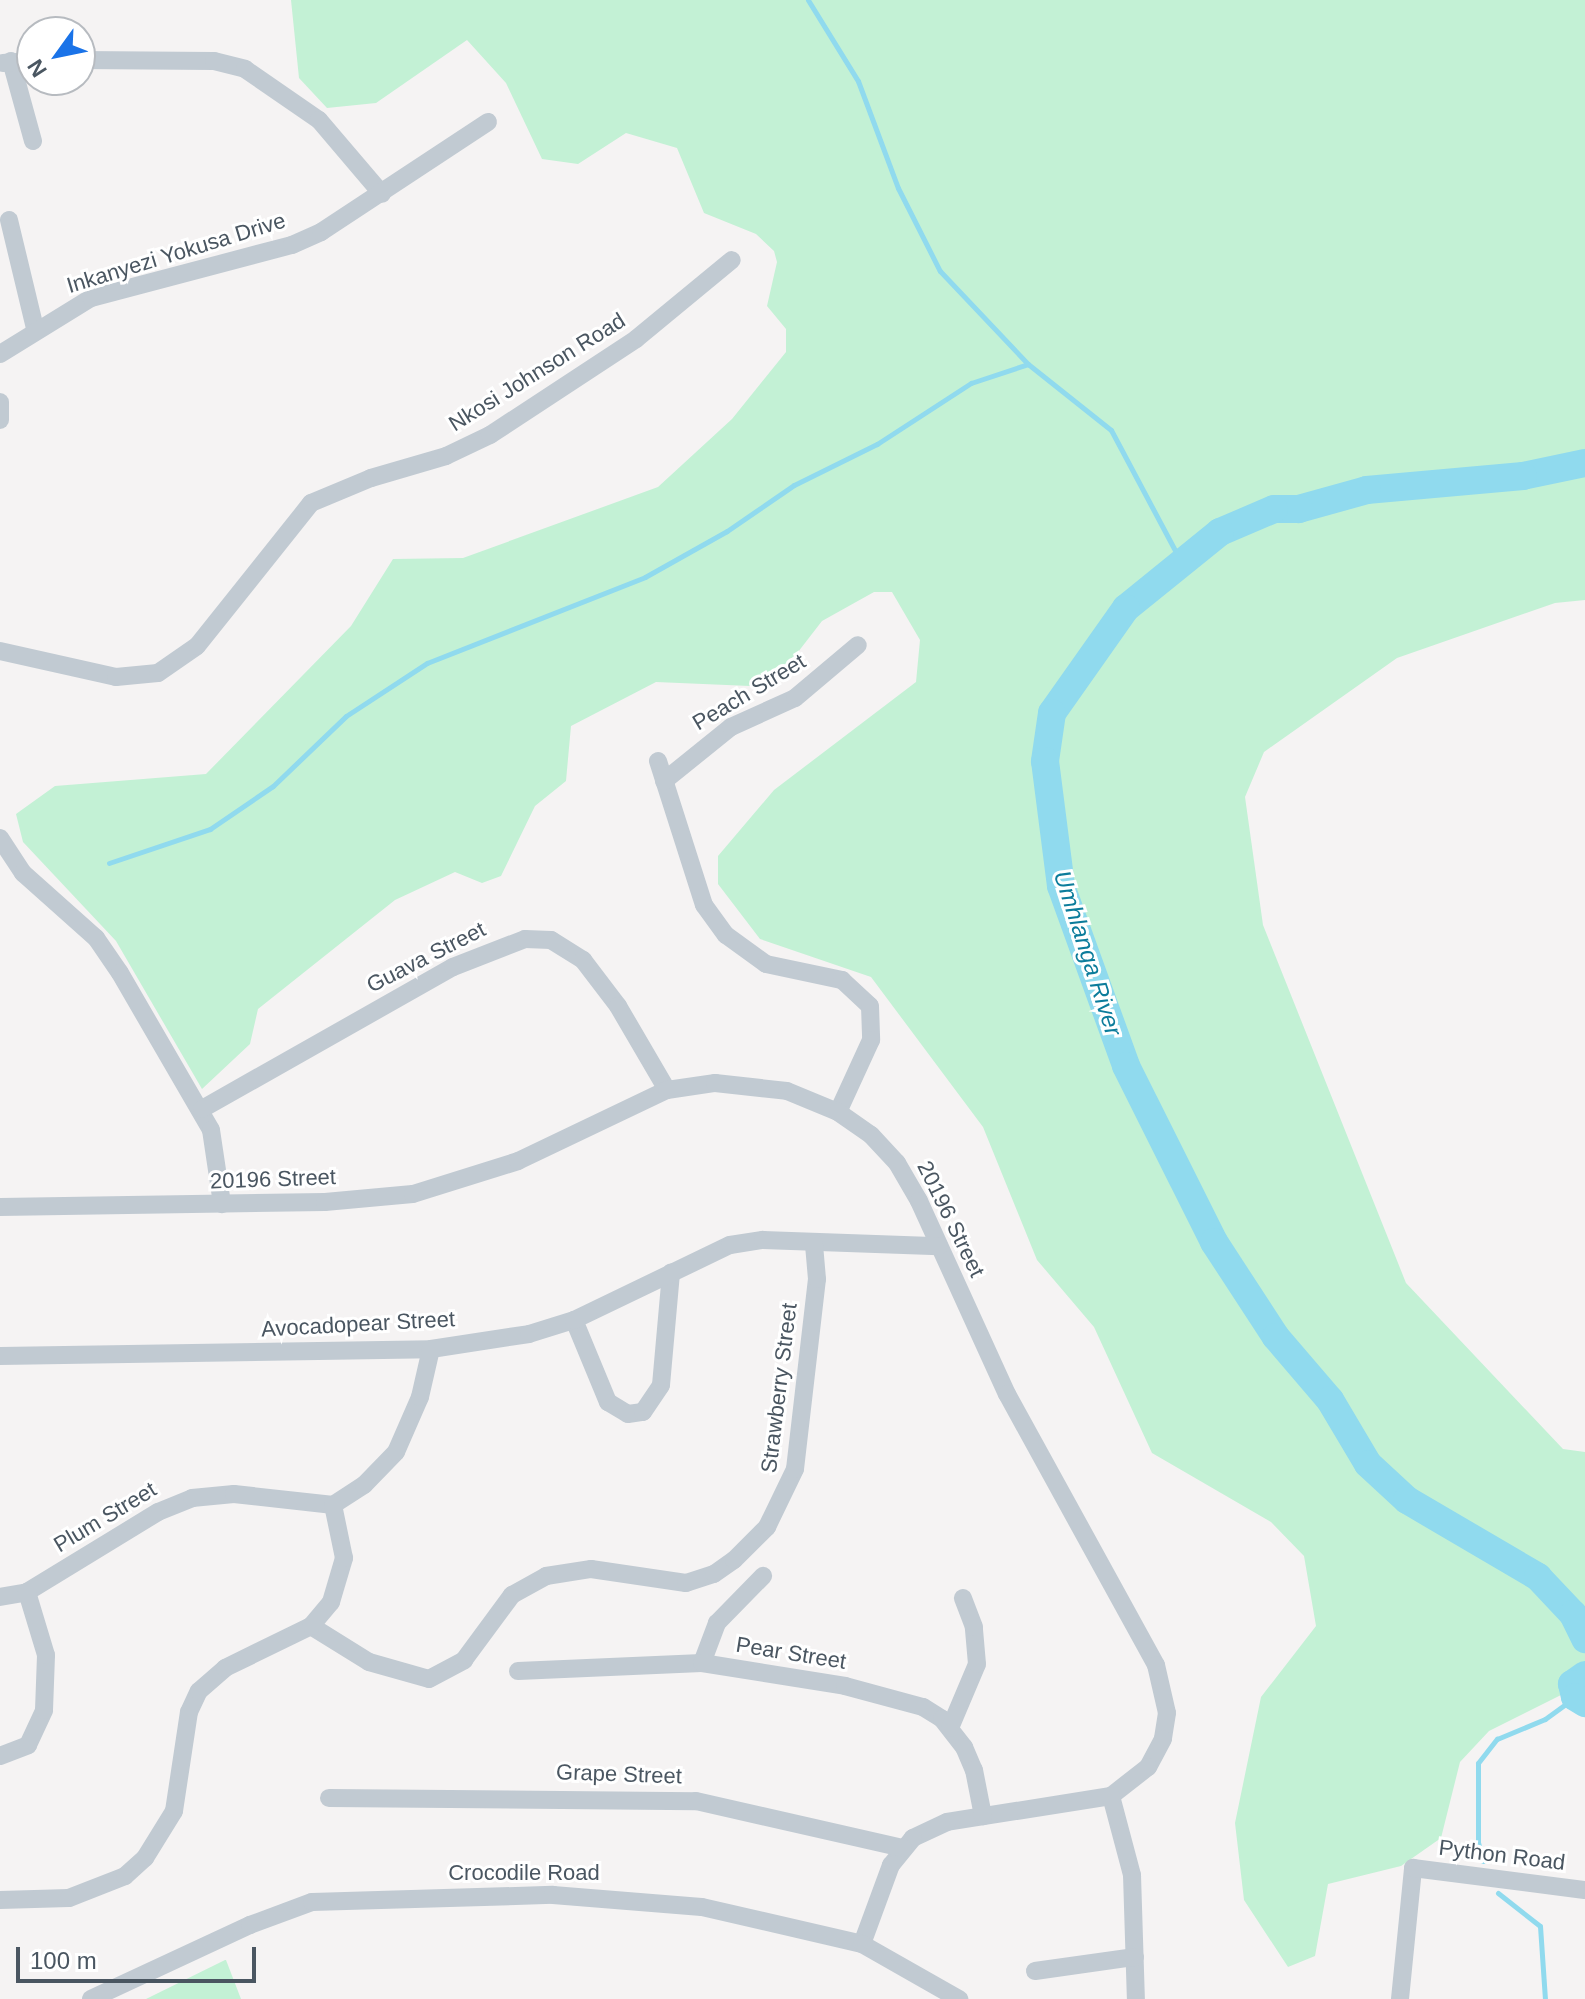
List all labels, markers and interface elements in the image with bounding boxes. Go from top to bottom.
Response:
north arrow [16,16,96,96]
text: N [22,55,52,82]
street label: Inkanyezi Yokusa Drive [63,207,289,299]
street label: Nkosi Johnson Road [444,307,630,437]
street label: Peach Street [688,648,810,736]
water label: Umhlanga River [1048,867,1128,1039]
street label: Guava Street [362,916,490,998]
street label: 20196 Street [912,1157,990,1281]
street label: 20196 Street [210,1164,336,1194]
street label: Strawberry Street [755,1301,803,1475]
street label: Avocadopear Street [260,1306,456,1342]
street label: Plum Street [49,1476,161,1558]
street label: Pear Street [734,1631,848,1675]
street label: Grape Street [556,1759,682,1789]
street label: Python Road [1437,1834,1567,1876]
street label: Crocodile Road [448,1860,600,1886]
scale bar [20,1931,260,1981]
text: 100 m [30,1947,97,1974]

